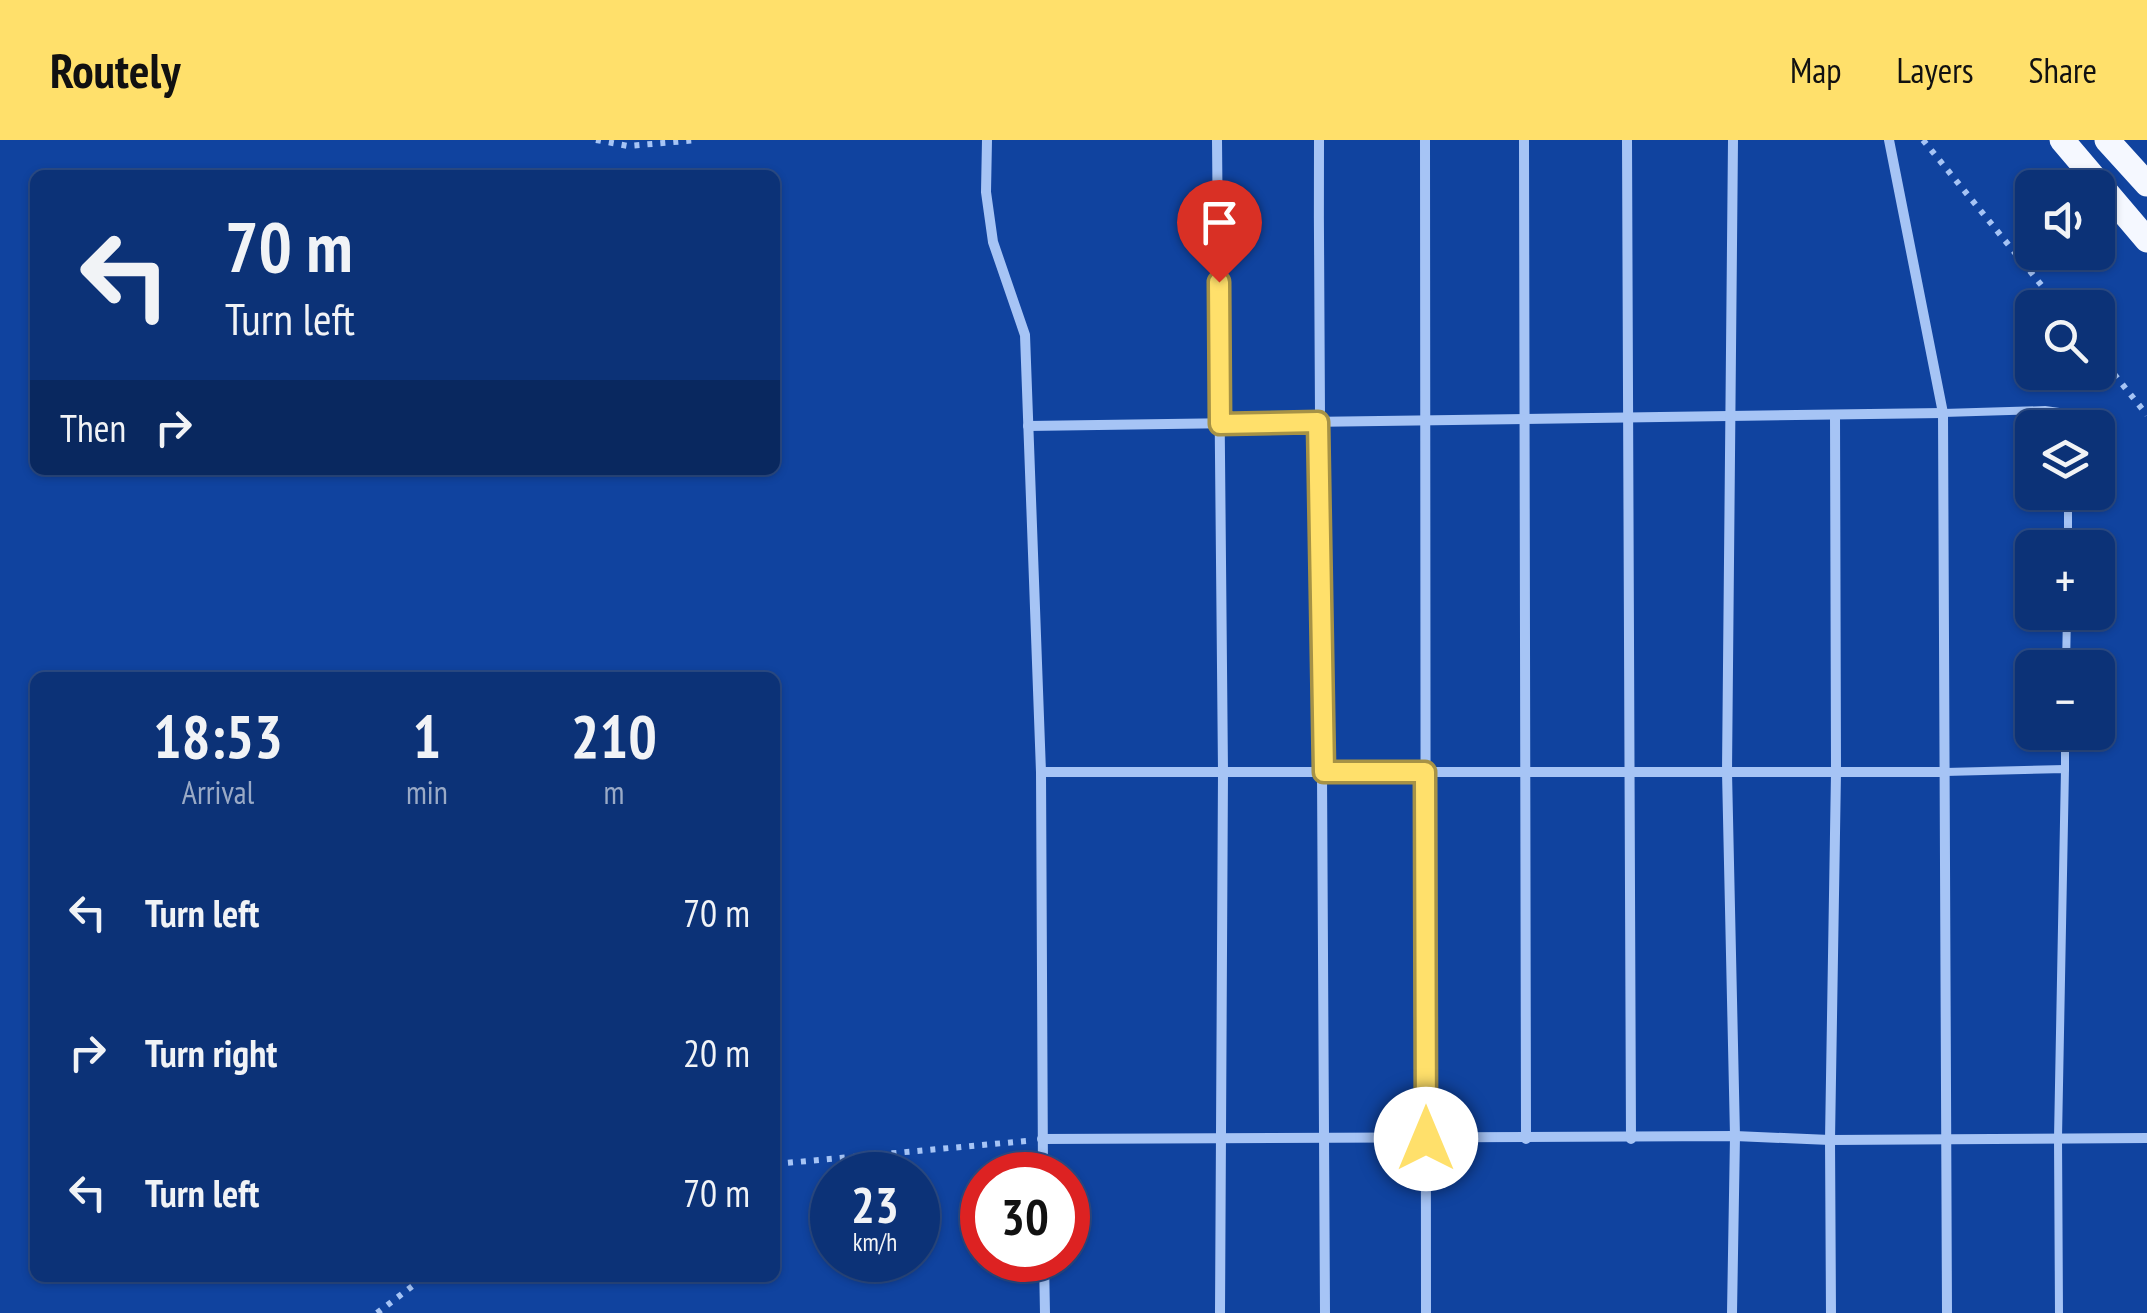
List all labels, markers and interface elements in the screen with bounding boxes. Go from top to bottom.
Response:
text: Routely [50,39,180,101]
text: Map [1790,47,1841,93]
text: Layers [1896,47,1974,93]
text: Share [2029,47,2097,93]
map controls [2015,170,2115,750]
button: sound [2015,170,2115,270]
pin [1177,180,1262,283]
icon: arrive [1192,195,1247,250]
text: 70 m [225,201,353,291]
icon: left [60,210,190,340]
text: Turn left [225,289,355,347]
button: search [2015,290,2115,390]
icon: right [146,400,201,455]
text: Then [60,403,126,452]
button: layers [2015,410,2115,510]
button: + [2015,530,2115,630]
button: − [2015,650,2115,750]
text: 18:53 [153,697,283,775]
text: 1 [413,697,441,775]
text: 210 [571,697,657,775]
text: Arrival [182,771,254,813]
text: min [406,771,448,813]
text: m [603,771,624,813]
icon: left [60,885,115,940]
text: Turn left [145,888,259,937]
text: 70 m [683,888,750,937]
icon: right [60,1025,115,1080]
text: Turn right [145,1028,277,1077]
text: 20 m [683,1028,750,1077]
position arrow [1374,1087,1478,1191]
speed limit sign: 30 [960,1152,1090,1282]
icon: left [60,1165,115,1220]
text: Turn left [145,1168,259,1217]
text: 70 m [683,1168,750,1217]
text: 23 [851,1172,899,1237]
text: km/h [853,1226,897,1258]

